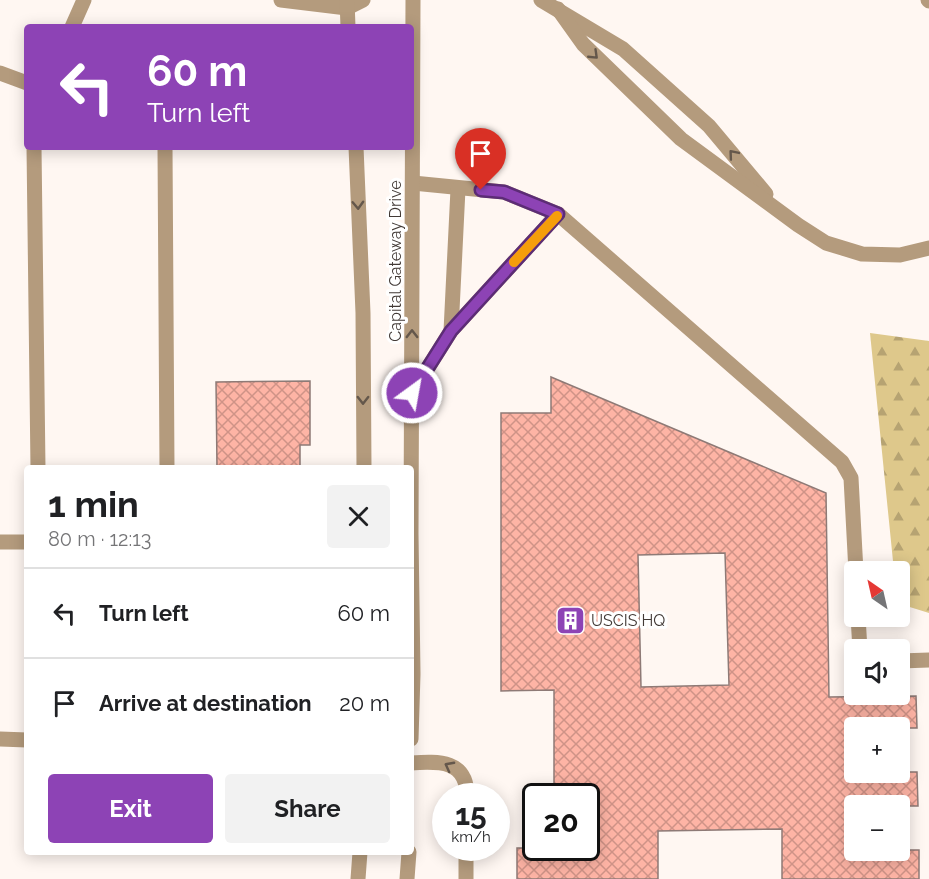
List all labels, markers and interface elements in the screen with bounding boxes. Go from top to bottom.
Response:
text: 60 m [147,47,247,96]
icon: left [48,48,126,126]
one-way arrow [588,48,598,59]
text: Turn left [147,97,250,128]
pin [455,128,506,190]
icon: arrive [464,137,497,170]
one-way arrow [729,150,740,161]
street label: Capital Gateway Drive [386,180,405,342]
one-way arrow [352,201,365,210]
one-way arrow [406,330,418,339]
position arrow [380,361,444,425]
one-way arrow [357,396,370,405]
text: 1 min [48,483,139,525]
button: close [327,485,390,548]
text: 80 m · 12:13 [48,527,152,551]
north arrow [844,561,910,627]
map controls [844,561,910,861]
icon: left [48,597,81,630]
text: Turn left [99,600,189,626]
text: 60 m [337,600,390,626]
building icon: USCIS HQ [554,604,586,636]
place label: USCIS HQ [591,611,665,630]
button: sound [844,639,910,705]
icon: arrive [48,687,81,720]
text: Arrive at destination [99,690,312,716]
text: 20 m [339,690,390,716]
button: + [844,717,910,783]
one-way arrow [444,762,455,774]
button: Exit [48,774,213,843]
button: Share [225,774,390,843]
speed limit sign: 20 [522,783,600,861]
button: − [844,795,910,861]
text: 15 [455,797,487,832]
text: km/h [451,828,491,846]

